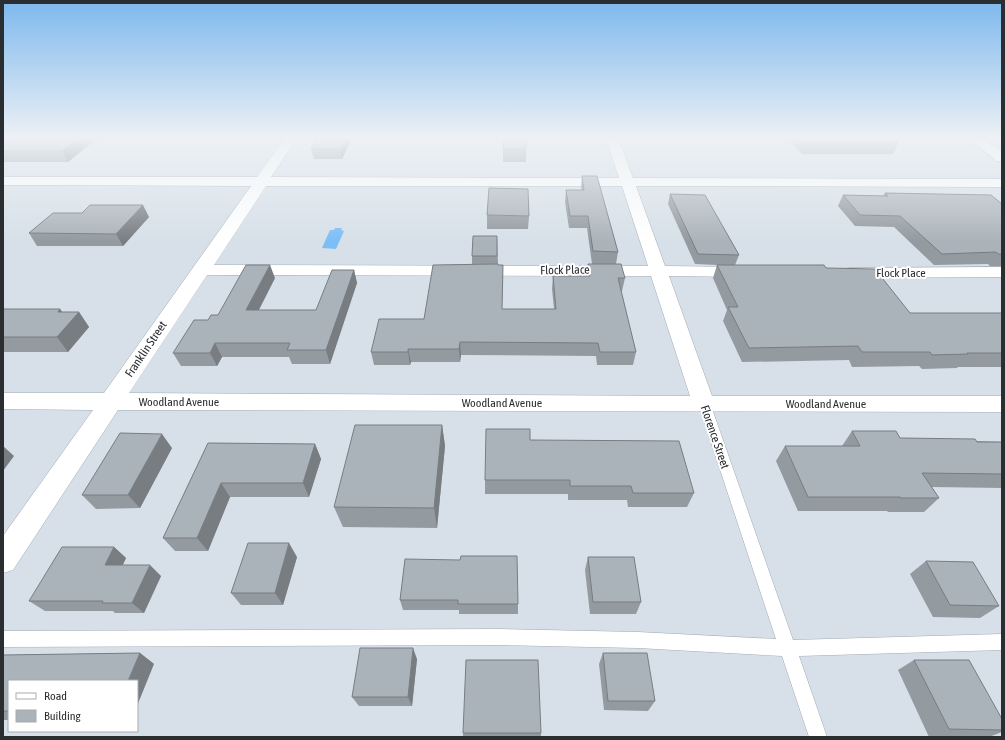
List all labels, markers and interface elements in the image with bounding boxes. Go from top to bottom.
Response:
street label: Flock Place [540,263,590,277]
street label: Flock Place [876,266,926,280]
street label: Franklin Street [122,318,170,380]
street label: Woodland Avenue [139,395,219,409]
street label: Woodland Avenue [462,396,542,410]
street label: Woodland Avenue [786,397,866,411]
street label: Florence Street [698,403,733,471]
legend [8,680,138,732]
text: Road [44,689,67,703]
text: Building [44,709,82,723]

